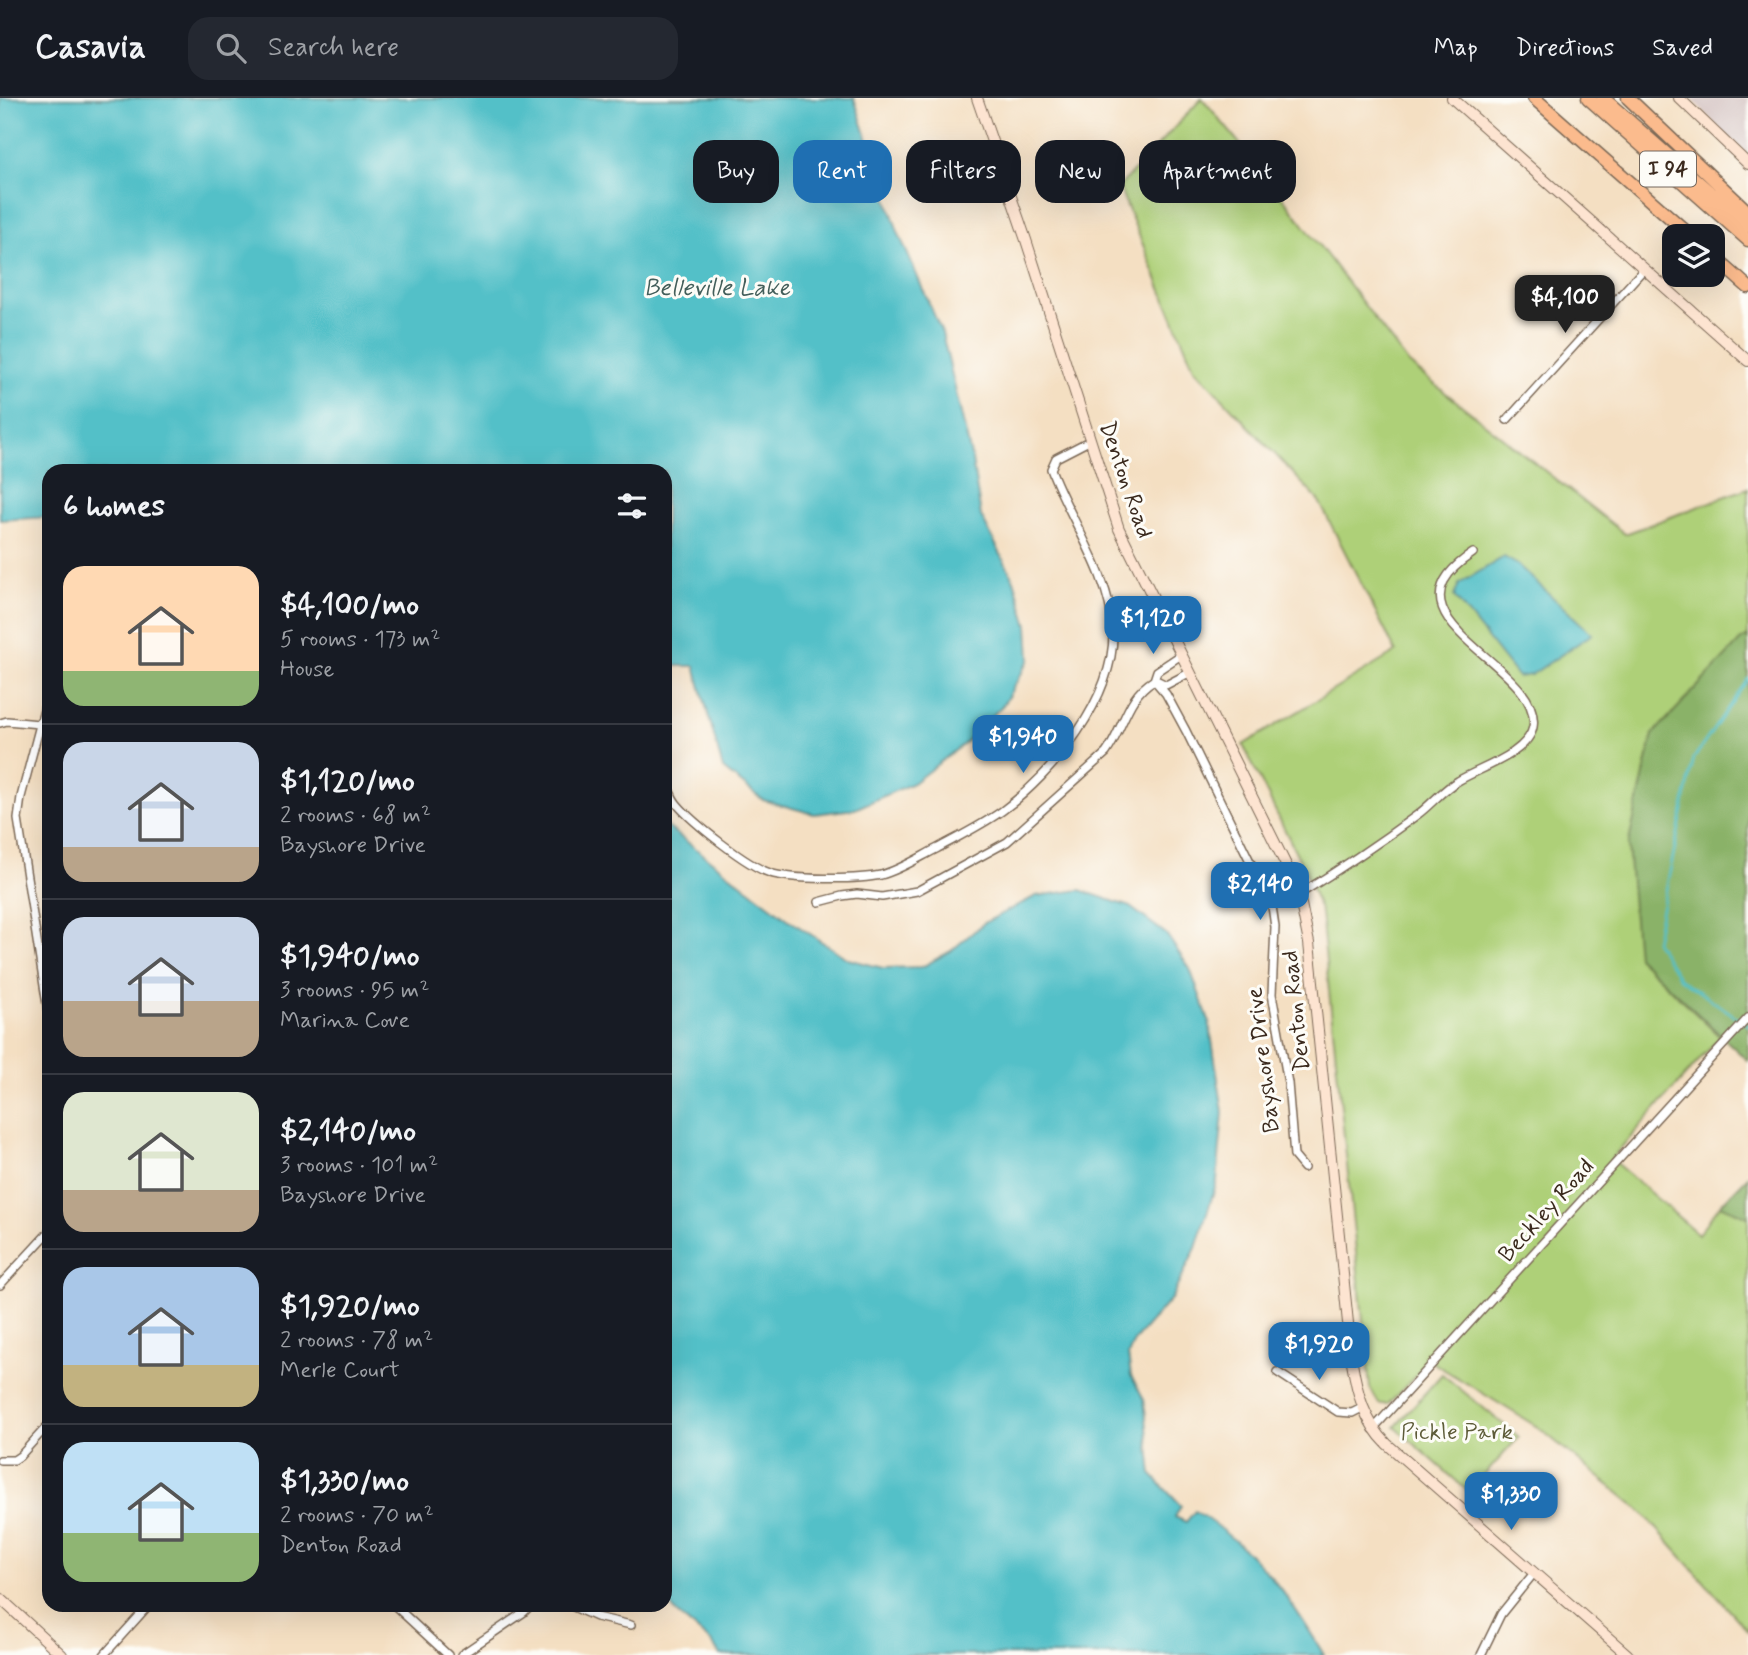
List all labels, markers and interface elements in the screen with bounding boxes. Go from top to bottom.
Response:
search box [188,17,678,80]
text: Casavia [35,26,146,70]
icon: search [212,29,250,67]
text: Search here [268,31,399,65]
text: Map [1434,33,1478,64]
text: Directions [1516,33,1614,64]
text: Saved [1652,33,1713,64]
chip: Buy [693,140,779,203]
chip: Rent [793,140,892,203]
chip: Filters [906,140,1021,203]
chip: New [1035,140,1125,203]
chip: Apartment [1139,140,1296,203]
road number: I 94 [1640,152,1696,186]
map controls [1662,224,1725,287]
button: layers [1662,224,1725,287]
water label: Belleville Lake [644,273,791,304]
pin: $4,100 [1508,275,1622,335]
text: $4,100 [1531,283,1599,313]
street label: Denton Road [1091,418,1159,542]
text: 6 homes [63,487,165,526]
icon: filters [613,487,651,525]
text: $4,100/mo [280,586,419,625]
icon: home [119,594,203,678]
pin: $1,120 [1096,596,1210,656]
text: $1,120 [1120,604,1186,634]
text: 5 rooms · 173 m² [280,625,440,655]
text: House [280,655,334,685]
pin: $1,940 [966,716,1080,775]
text: $1,940 [989,723,1057,753]
text: $1,120/mo [280,762,415,801]
icon: home [119,770,203,854]
text: 2 rooms · 68 m² [280,801,431,831]
text: Bayshore Drive [280,831,426,861]
pin: $2,140 [1203,862,1317,922]
text: $2,140 [1227,870,1293,900]
text: $1,940/mo [280,937,420,976]
icon: home [119,945,203,1029]
street label: Denton Road [1276,949,1318,1073]
text: 3 rooms · 95 m² [280,976,429,1006]
street label: Bayshore Drive [1240,986,1288,1134]
text: Marina Cove [280,1006,410,1036]
text: $2,140/mo [280,1112,416,1151]
icon: home [119,1120,203,1204]
text: 3 rooms · 101 m² [280,1151,438,1181]
street label: Beckley Road [1492,1153,1602,1269]
text: Bayshore Drive [280,1181,426,1211]
text: $1,920/mo [280,1287,420,1326]
icon: home [119,1295,203,1379]
pin: $1,920 [1262,1322,1376,1382]
text: 2 rooms · 78 m² [280,1326,433,1356]
text: $1,920 [1284,1330,1354,1360]
text: Merle Court [280,1356,400,1386]
park label: Pickle Park [1401,1418,1513,1448]
text: $1,330/mo [280,1462,409,1501]
icon: home [119,1470,203,1554]
pin: $1,330 [1454,1472,1568,1532]
text: $1,330 [1481,1480,1541,1510]
text: 2 rooms · 70 m² [280,1501,434,1531]
text: Denton Road [280,1531,402,1561]

